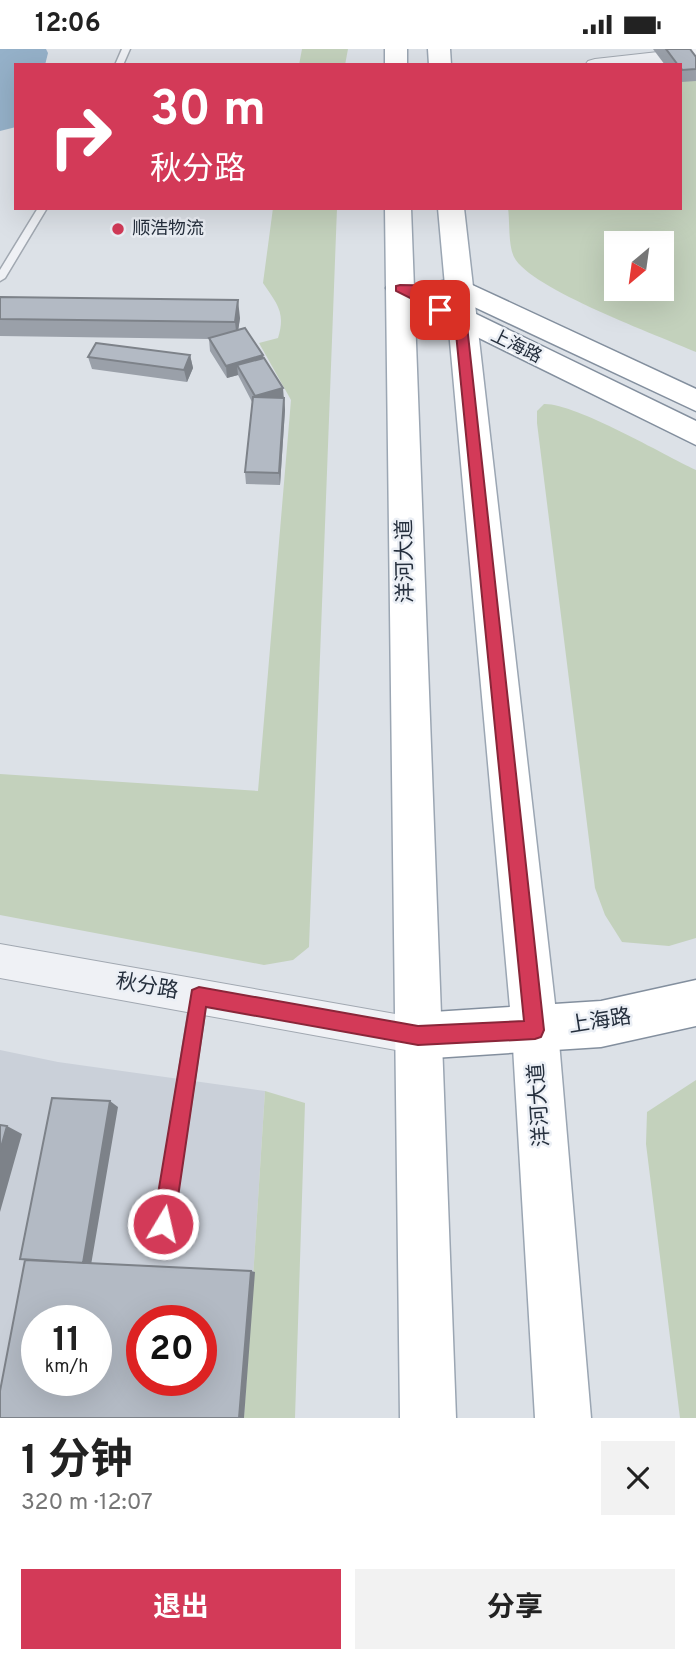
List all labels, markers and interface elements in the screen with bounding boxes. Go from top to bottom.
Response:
text: 12:06 [35,8,101,41]
text: 30 m [150,81,266,143]
icon: right [35,91,126,182]
text: 秋分路 [150,151,246,191]
place label: 顺浩物流 [132,218,204,241]
marker: 顺浩物流 [110,221,126,237]
north arrow [604,231,674,301]
map controls [604,231,674,301]
pin [410,280,470,340]
icon: arrive [421,291,459,329]
street label: 上海路 [487,325,545,369]
street label: 洋河大道 [392,519,420,603]
street label: 秋分路 [114,968,180,1006]
street label: 上海路 [567,1004,633,1040]
street label: 洋河大道 [524,1062,556,1148]
position arrow [126,1187,200,1261]
speed limit sign: 20 [126,1305,217,1396]
text: 11 [53,1319,81,1363]
text: km/h [45,1356,88,1379]
text: 1 分钟 [21,1436,132,1489]
button: close [601,1441,675,1515]
text: 320 m · 12:07 [21,1489,153,1518]
button: 退出 [21,1569,341,1649]
button: 分享 [355,1569,675,1649]

